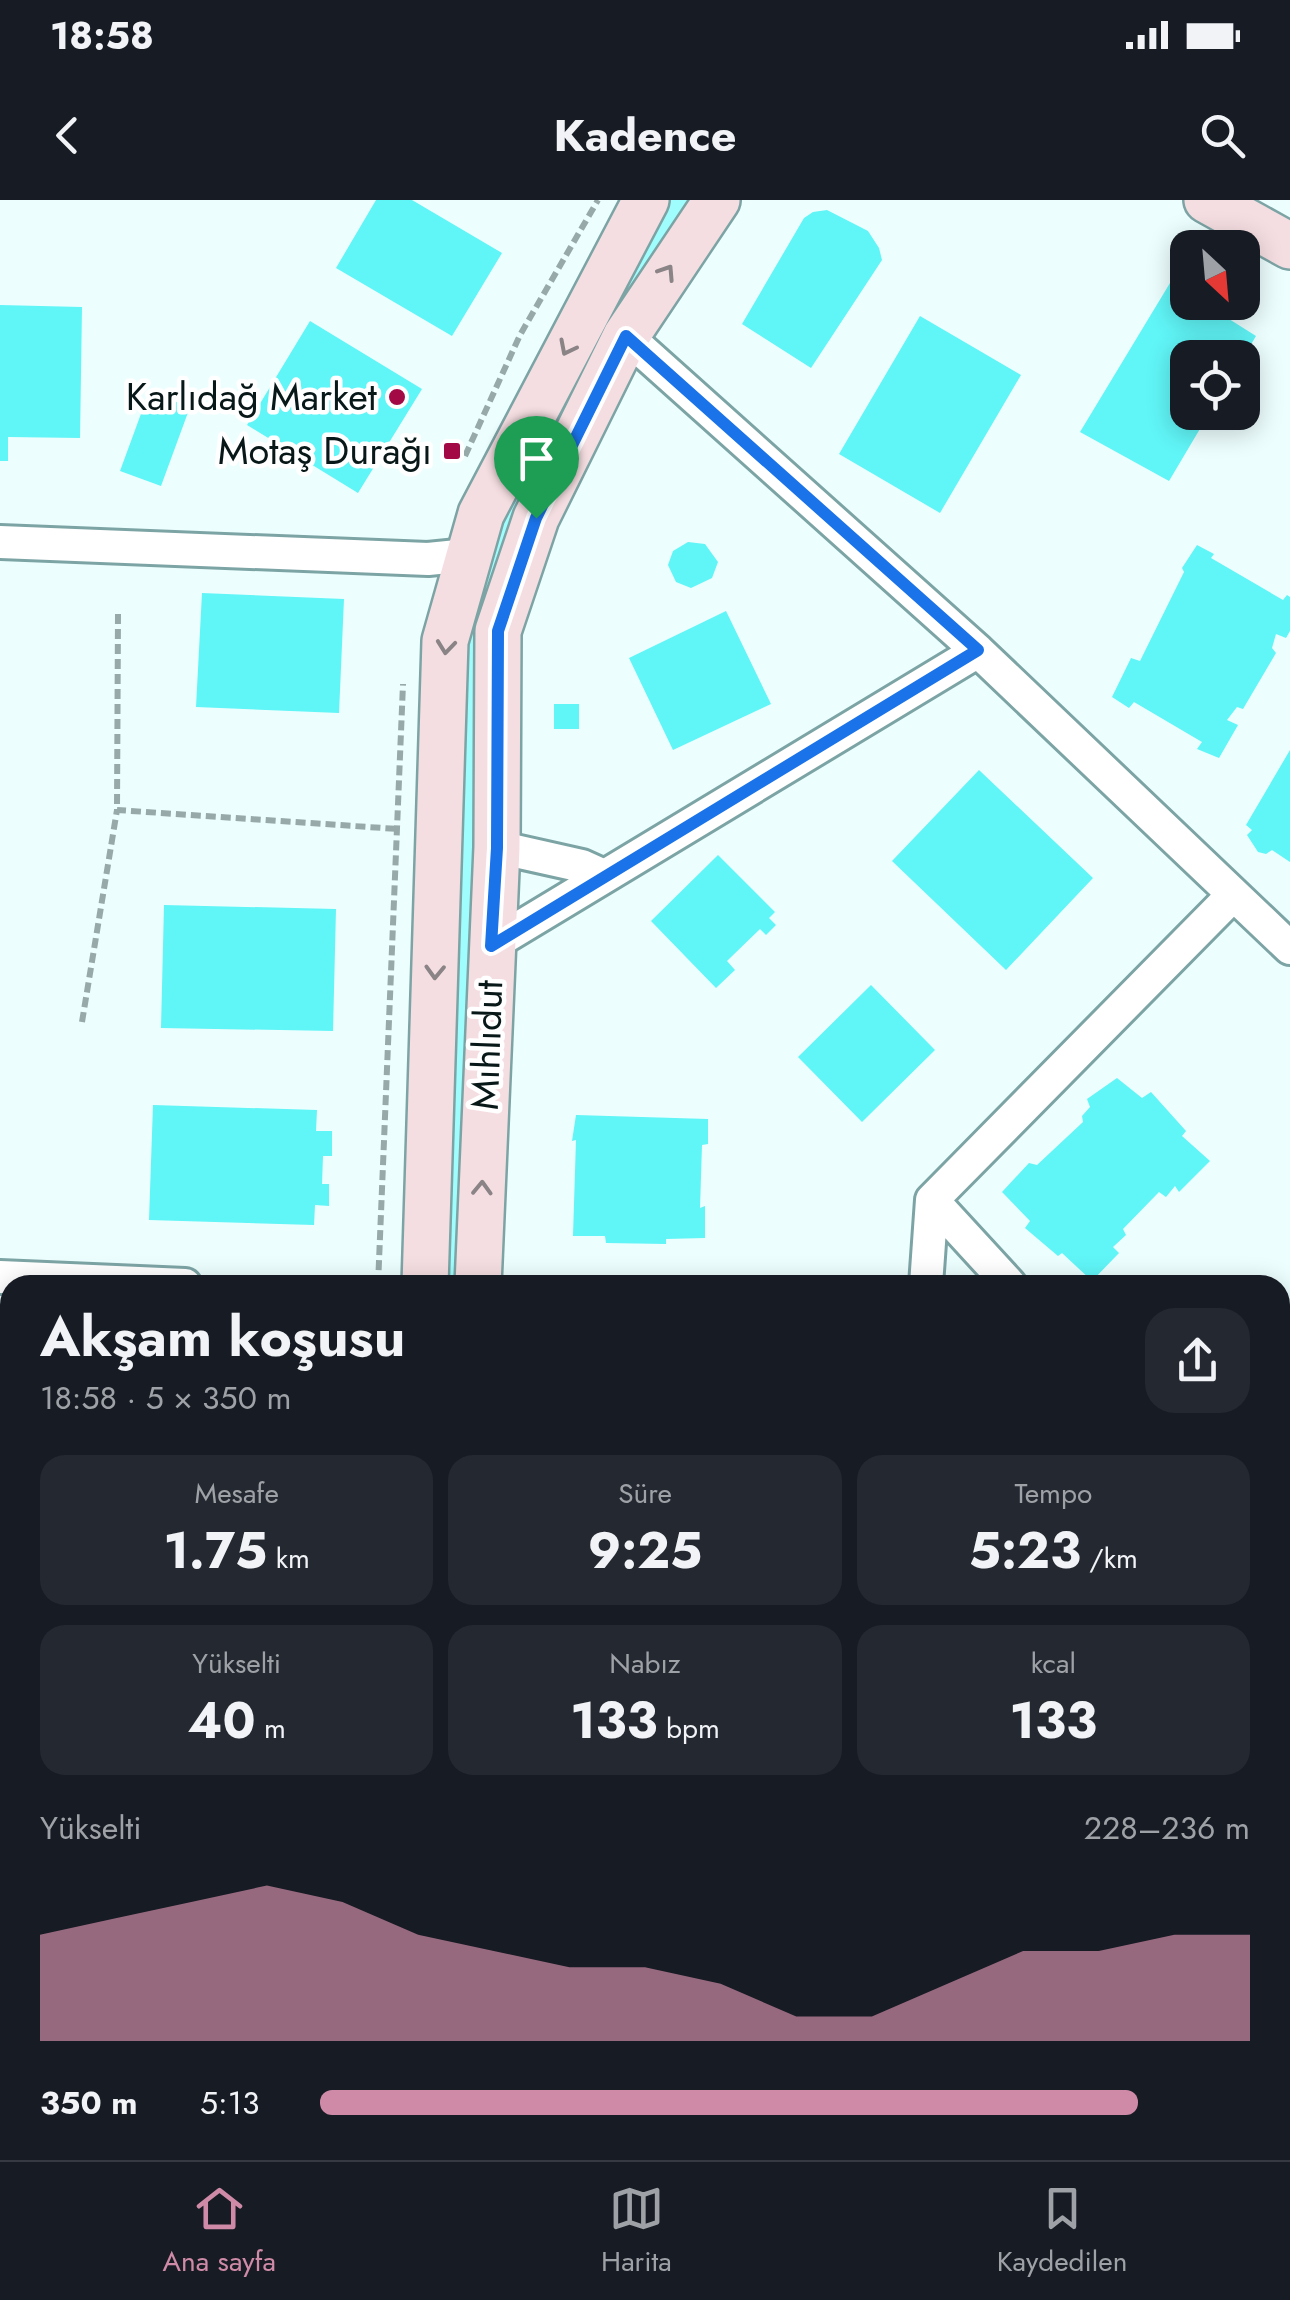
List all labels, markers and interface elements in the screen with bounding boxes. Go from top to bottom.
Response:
text: 18:58 [50,8,154,63]
text: Kadence [553,103,737,168]
icon: back [40,108,95,163]
icon: search [1195,108,1250,163]
north arrow [1170,230,1260,320]
map controls [1170,230,1260,430]
one-way arrow [654,265,673,283]
one-way arrow [560,337,579,355]
button: locate [1170,340,1260,430]
place label: Karlıdağ Market [126,369,377,424]
marker: Karlıdağ Market [386,386,408,408]
pin [494,416,579,519]
place label: Motaş Durağı [218,423,432,478]
icon: arrive [509,431,564,486]
marker: Motaş Durağı [441,440,463,462]
one-way arrow [436,639,458,655]
one-way arrow [425,964,446,980]
street label: Mıhlıdut [457,979,516,1111]
one-way arrow [471,1179,492,1195]
text: Akşam koşusu [40,1297,405,1377]
button: share [1145,1308,1250,1413]
text: 18:58 · 5 × 350 m [40,1375,291,1421]
text: Mesafe [195,1473,279,1514]
text: Süre [618,1473,672,1514]
text: Tempo [1014,1473,1092,1514]
text: 1.75 [163,1514,267,1587]
text: 9:25 [588,1514,702,1587]
text: 5:23 [969,1514,1081,1587]
text: km [267,1538,310,1579]
text: /km [1081,1538,1138,1579]
text: Yükselti [192,1643,281,1684]
text: Nabız [609,1643,681,1684]
text: kcal [1031,1643,1076,1684]
text: 40 [188,1684,256,1757]
text: 133 [570,1684,658,1757]
text: 133 [1010,1684,1097,1757]
text: m [256,1708,286,1749]
text: bpm [658,1708,720,1749]
text: Yükselti [40,1805,142,1851]
text: 228–236 m [1084,1805,1250,1851]
text: 350 m [40,2080,138,2126]
text: 5:13 [200,2080,260,2126]
tab: Ana sayfa [163,2181,276,2282]
tab: Harita [601,2181,672,2282]
tab: Kaydedilen [997,2181,1127,2282]

